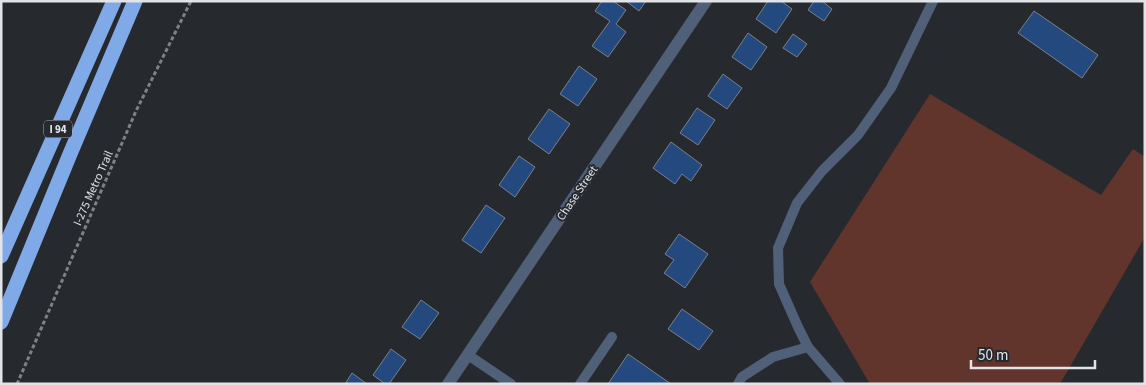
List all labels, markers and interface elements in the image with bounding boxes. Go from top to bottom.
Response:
road number: I 94 [44,120,72,138]
street label: I-275 Metro Trail [69,148,118,228]
street label: Chase Street [553,162,602,224]
scale bar [971,338,1095,370]
text: 50 m [978,345,1008,366]

